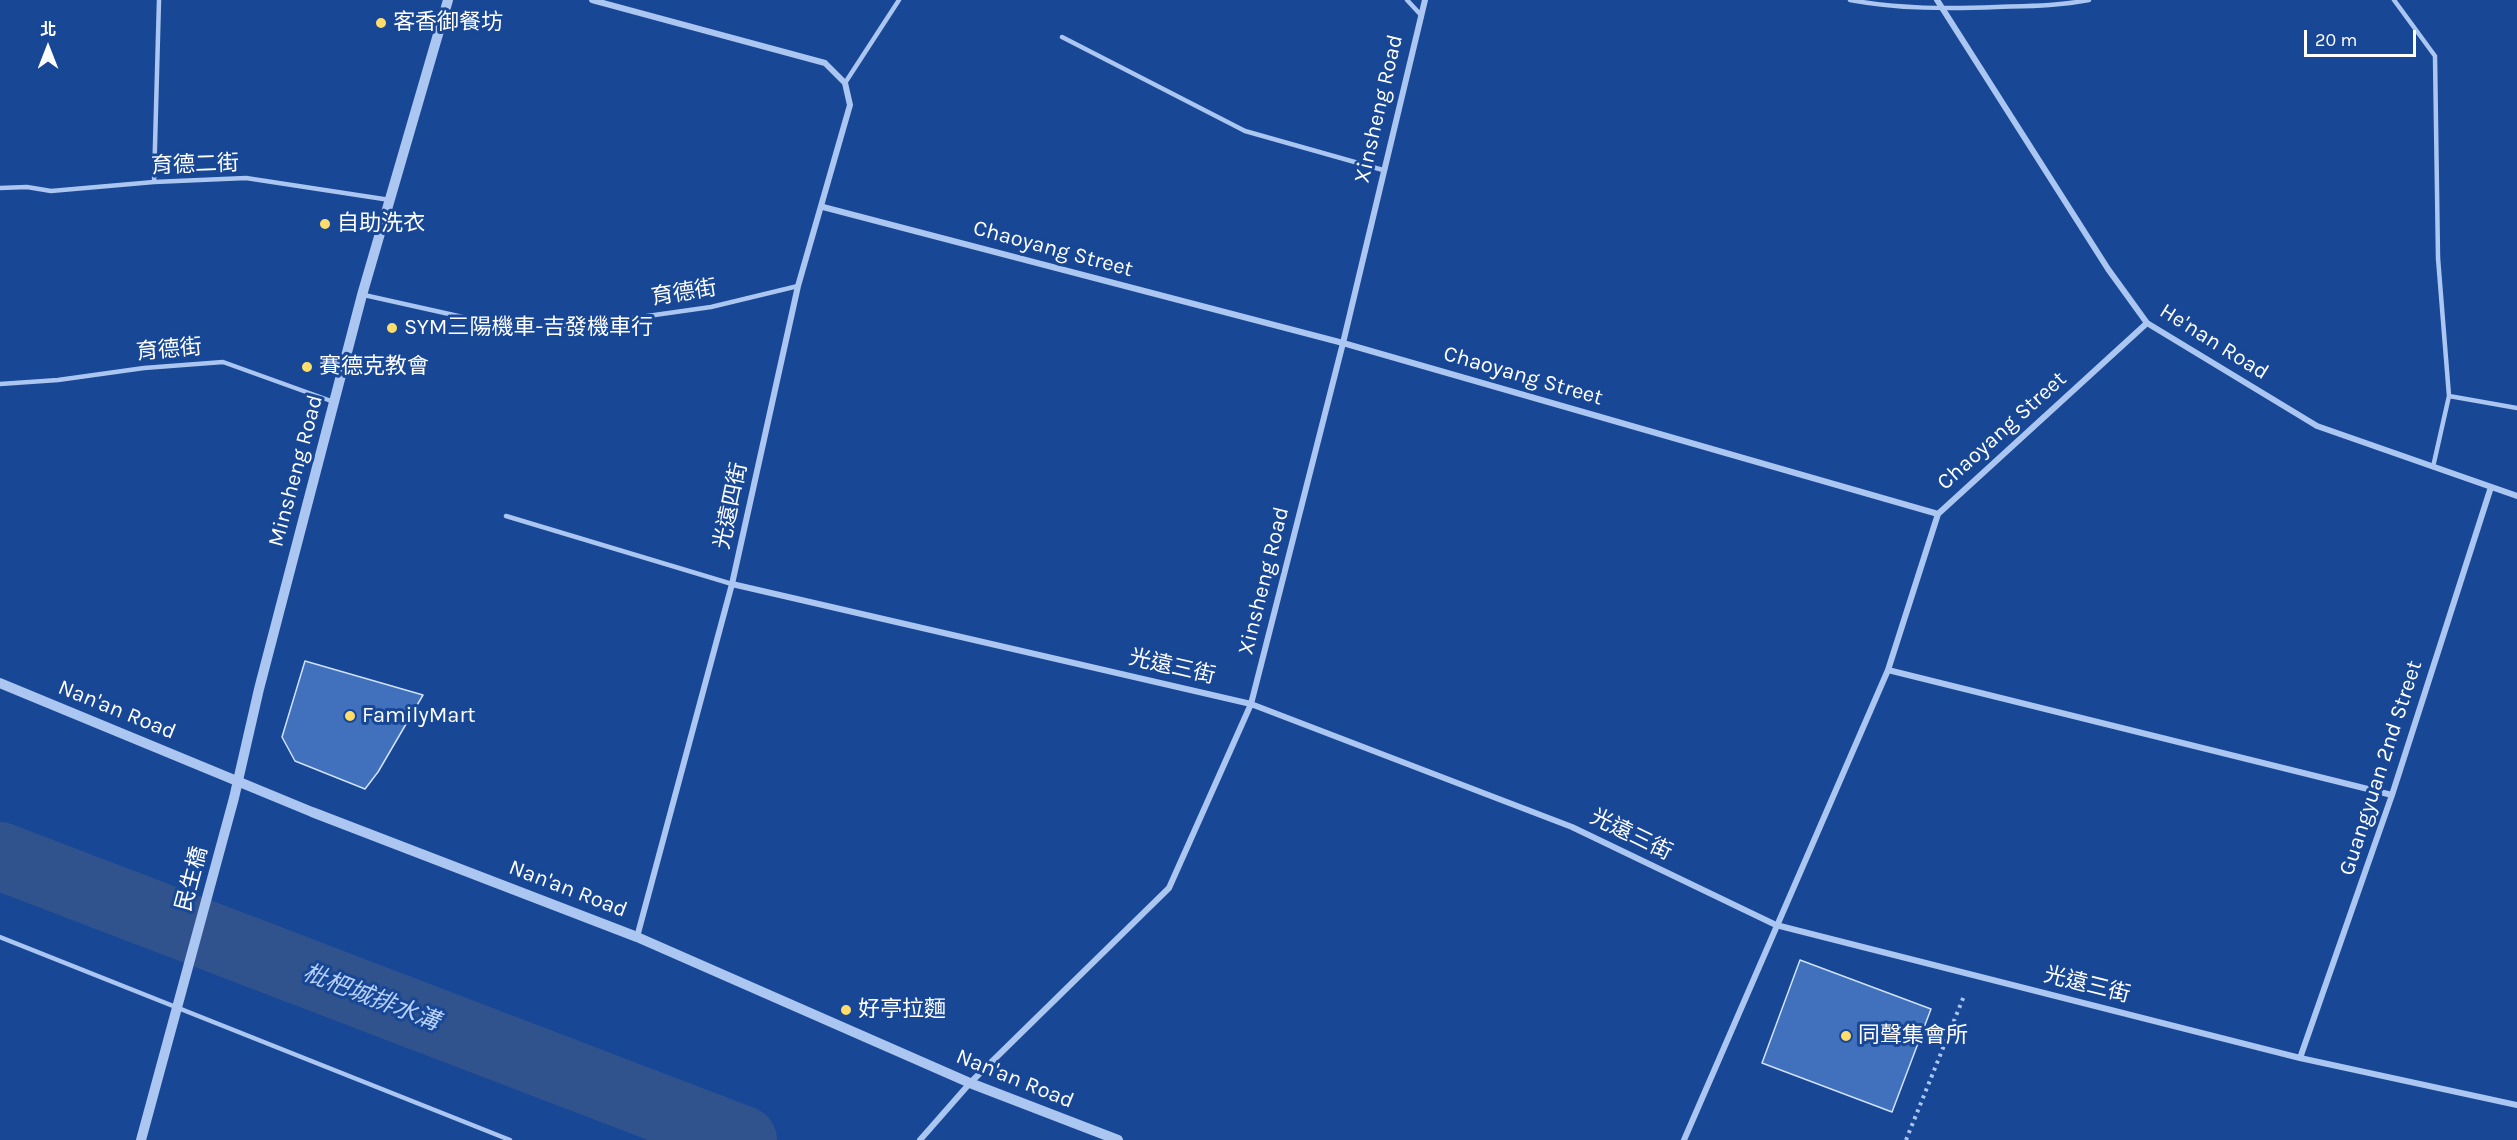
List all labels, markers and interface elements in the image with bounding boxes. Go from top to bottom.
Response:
place label: 客香御餐坊 [393,10,503,36]
marker: 客香御餐坊 [374,16,388,30]
north arrow [18,18,78,78]
scale bar [2307,18,2420,56]
text: 北 [40,20,56,39]
text: 20 m [2315,29,2357,51]
street label: Xinsheng Road [1349,32,1409,186]
street label: 育德二街 [151,150,239,180]
place label: 自助洗衣 [337,211,425,237]
street label: Chaoyang Street [970,215,1136,283]
marker: 自助洗衣 [318,217,332,231]
street label: 育德街 [649,275,719,311]
street label: He'nan Road [2155,298,2273,386]
place label: SYM三陽機車-吉發機車行 [404,315,653,341]
marker: SYM三陽機車-吉發機車行 [385,321,399,335]
street label: 育德街 [135,334,203,366]
street label: Chaoyang Street [1440,341,1606,411]
place label: 賽德克教會 [319,354,429,380]
marker: 賽德克教會 [300,360,314,374]
street label: Chaoyang Street [1932,366,2072,496]
street label: Minsheng Road [263,392,329,550]
street label: 光遠四街 [709,460,753,552]
street label: Xinsheng Road [1233,504,1295,658]
street label: 光遠三街 [1126,644,1218,690]
street label: Guangyuan 2nd Street [2334,657,2428,879]
street label: Nan'an Road [54,674,180,746]
place label: FamilyMart [362,703,476,729]
marker: FamilyMart [343,709,357,723]
street label: 光遠三街 [1586,804,1676,866]
street label: 民生橋 [171,844,213,914]
street label: Nan'an Road [505,854,631,924]
water label: 枇杷城排水溝 [299,959,443,1037]
street label: 光遠三街 [2041,962,2133,1008]
place label: 好亭拉麵 [858,997,946,1023]
marker: 好亭拉麵 [839,1003,853,1017]
place label: 同聲集會所 [1858,1023,1968,1049]
marker: 同聲集會所 [1839,1029,1853,1043]
street label: Nan'an Road [952,1043,1078,1115]

